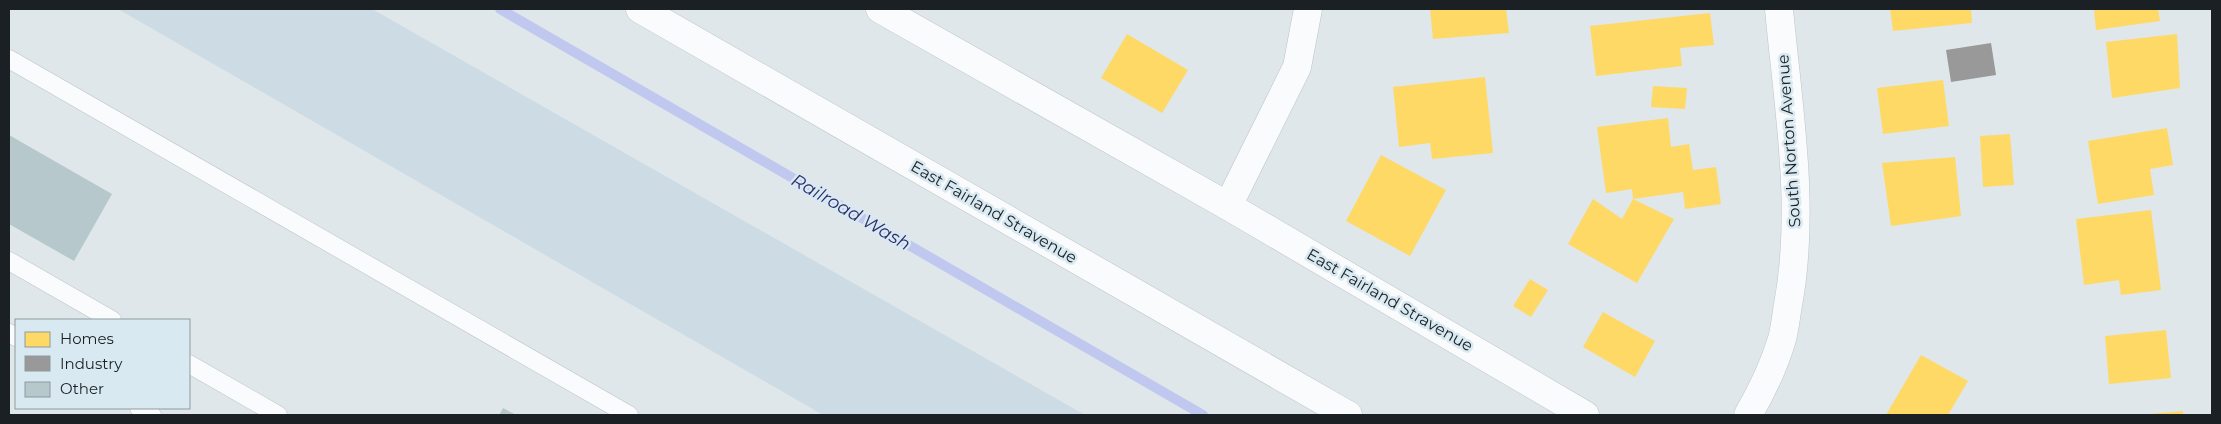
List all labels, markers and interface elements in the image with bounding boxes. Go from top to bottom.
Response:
street label: South Norton Avenue [1773,54,1805,228]
street label: East Fairland Stravenue [908,157,1080,267]
water label: Railroad Wash [787,169,915,255]
street label: East Fairland Stravenue [1304,245,1476,355]
legend [15,319,190,409]
text: Homes [60,329,114,348]
text: Industry [60,354,123,373]
text: Other [60,379,104,398]

